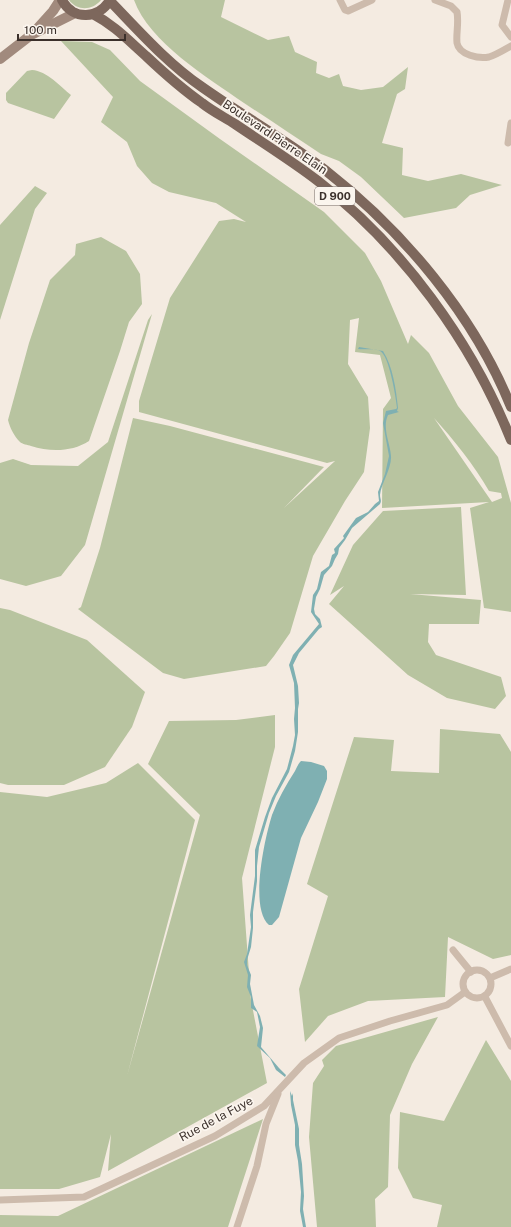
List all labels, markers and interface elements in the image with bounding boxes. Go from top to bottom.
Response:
scale bar [18,16,125,42]
text: 100 m [24,23,57,37]
street label: Boulevard Pierre Elain [220,97,330,177]
road number: D 900 [315,187,355,205]
street label: Rue de la Fuye [177,1094,255,1144]

